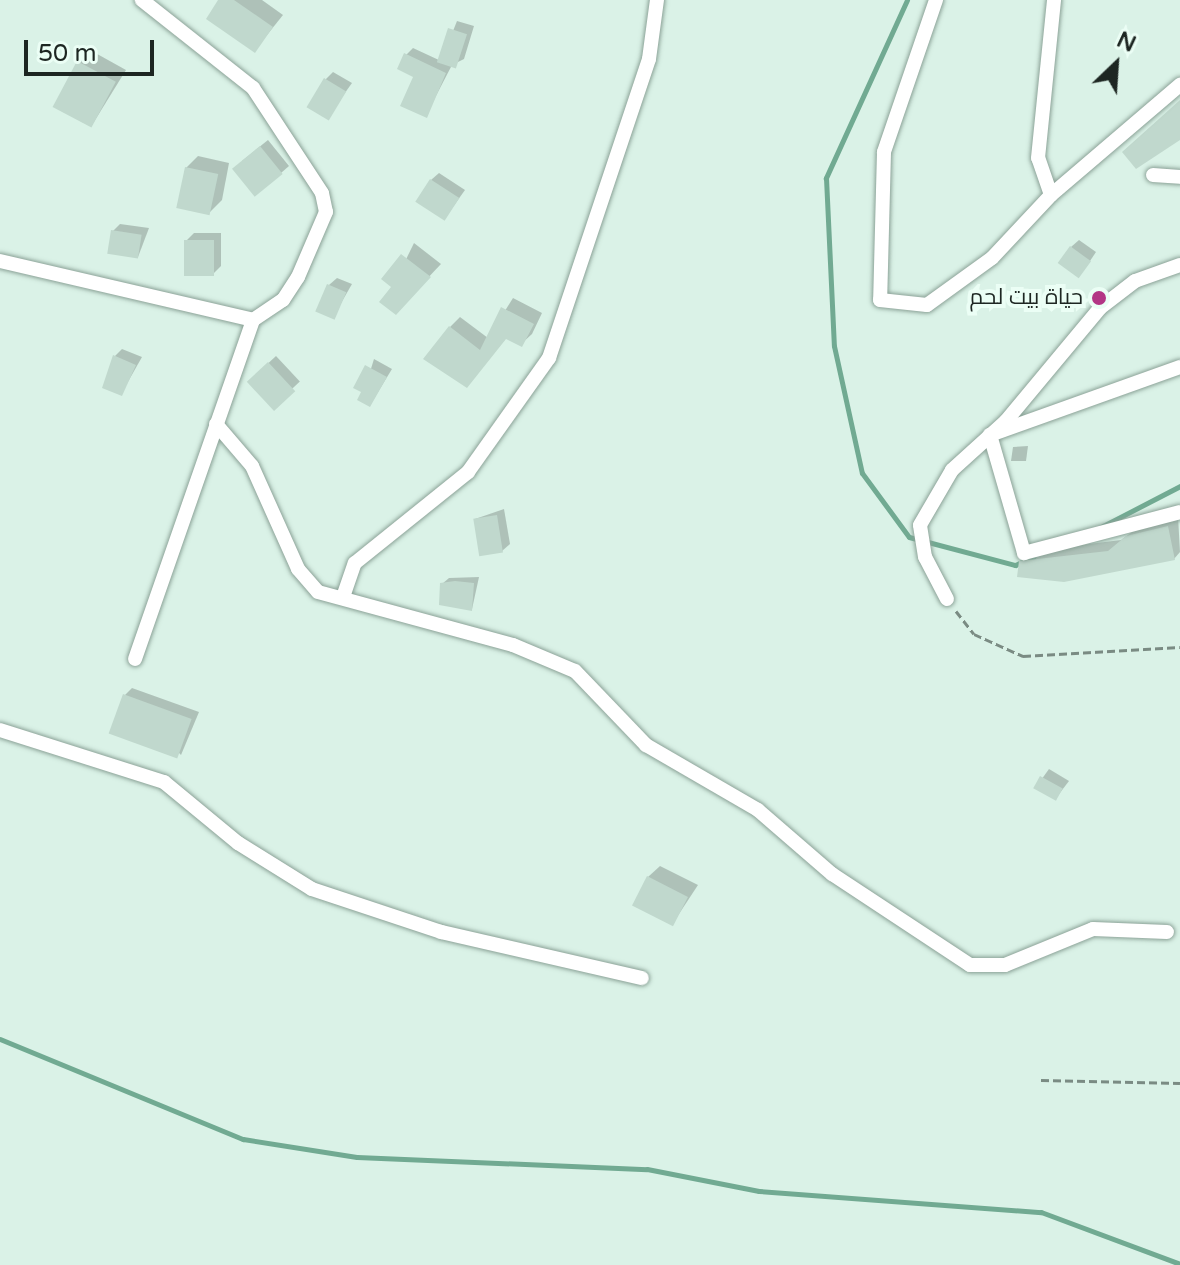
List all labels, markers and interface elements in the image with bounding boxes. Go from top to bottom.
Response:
scale bar [28,24,158,74]
north arrow [1076,24,1156,104]
text: N [1113,27,1140,58]
text: 50 m [38,39,96,68]
place label: حياة بيت لحم [969,285,1083,311]
marker: حياة بيت لحم [1090,289,1108,307]

